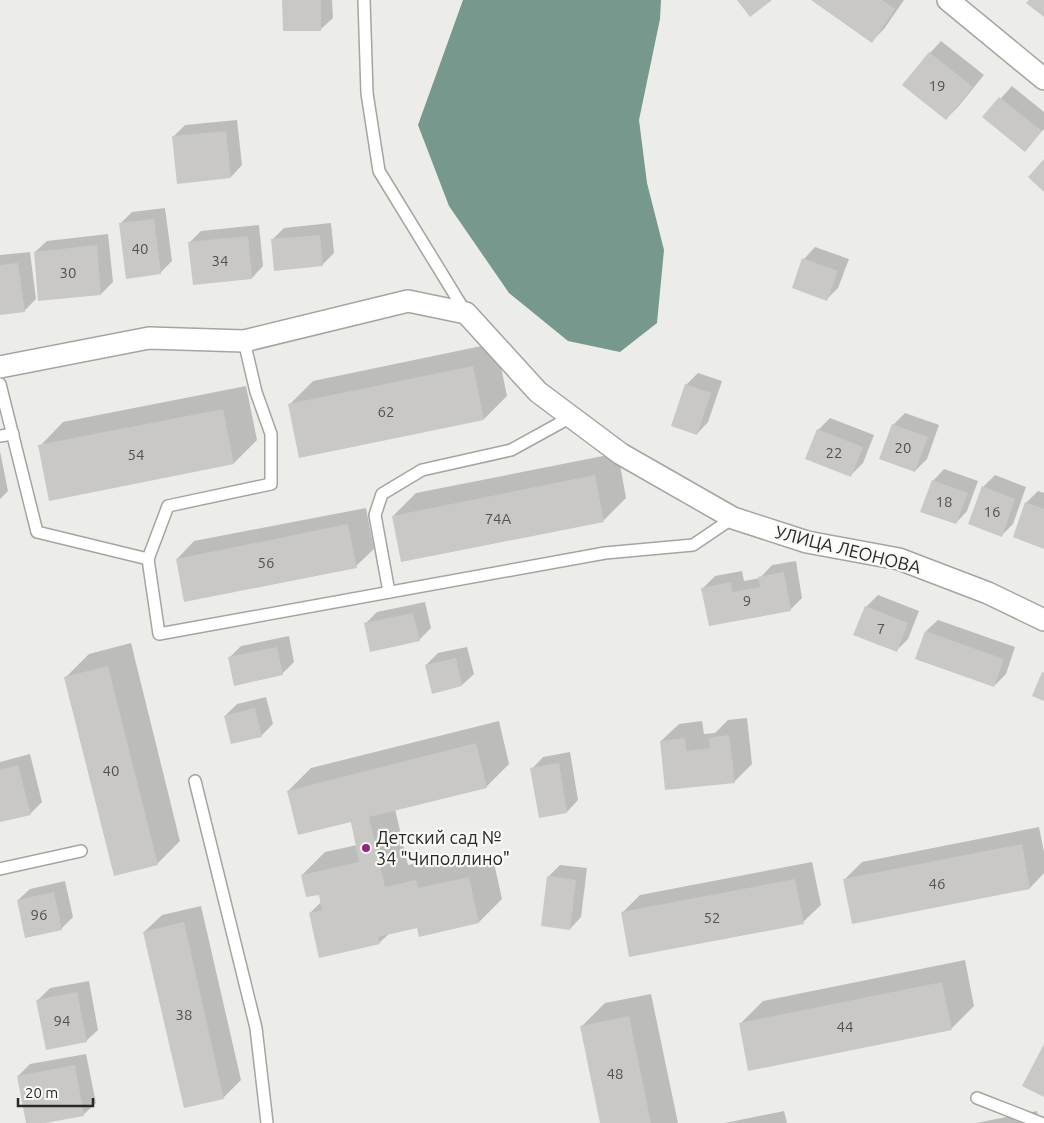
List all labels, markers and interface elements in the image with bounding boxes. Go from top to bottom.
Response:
house number: 19 [929,77,945,94]
house number: 40 [132,240,148,257]
house number: 34 [212,252,228,269]
house number: 30 [60,264,76,281]
house number: 62 [378,403,394,420]
house number: 20 [895,439,911,456]
house number: 22 [826,444,842,461]
house number: 54 [128,446,144,463]
house number: 18 [936,493,952,510]
house number: 16 [984,503,1000,520]
house number: 74А [485,510,512,527]
street label: УЛИЦА ЛЕОНОВА [773,521,923,577]
house number: 56 [258,554,274,571]
house number: 9 [743,592,751,609]
house number: 7 [877,620,885,637]
house number: 40 [103,762,119,779]
place label: Детский сад № 34 "Чиполлино" [376,827,510,868]
marker: Детский сад № 34 "Чиполлино" [360,842,372,854]
house number: 46 [929,875,945,892]
house number: 96 [31,906,47,923]
house number: 52 [704,909,720,926]
house number: 38 [176,1006,192,1023]
house number: 94 [54,1012,70,1029]
house number: 44 [837,1018,853,1035]
house number: 48 [607,1065,623,1082]
scale bar [18,1076,92,1108]
text: 20 m [25,1084,58,1101]

